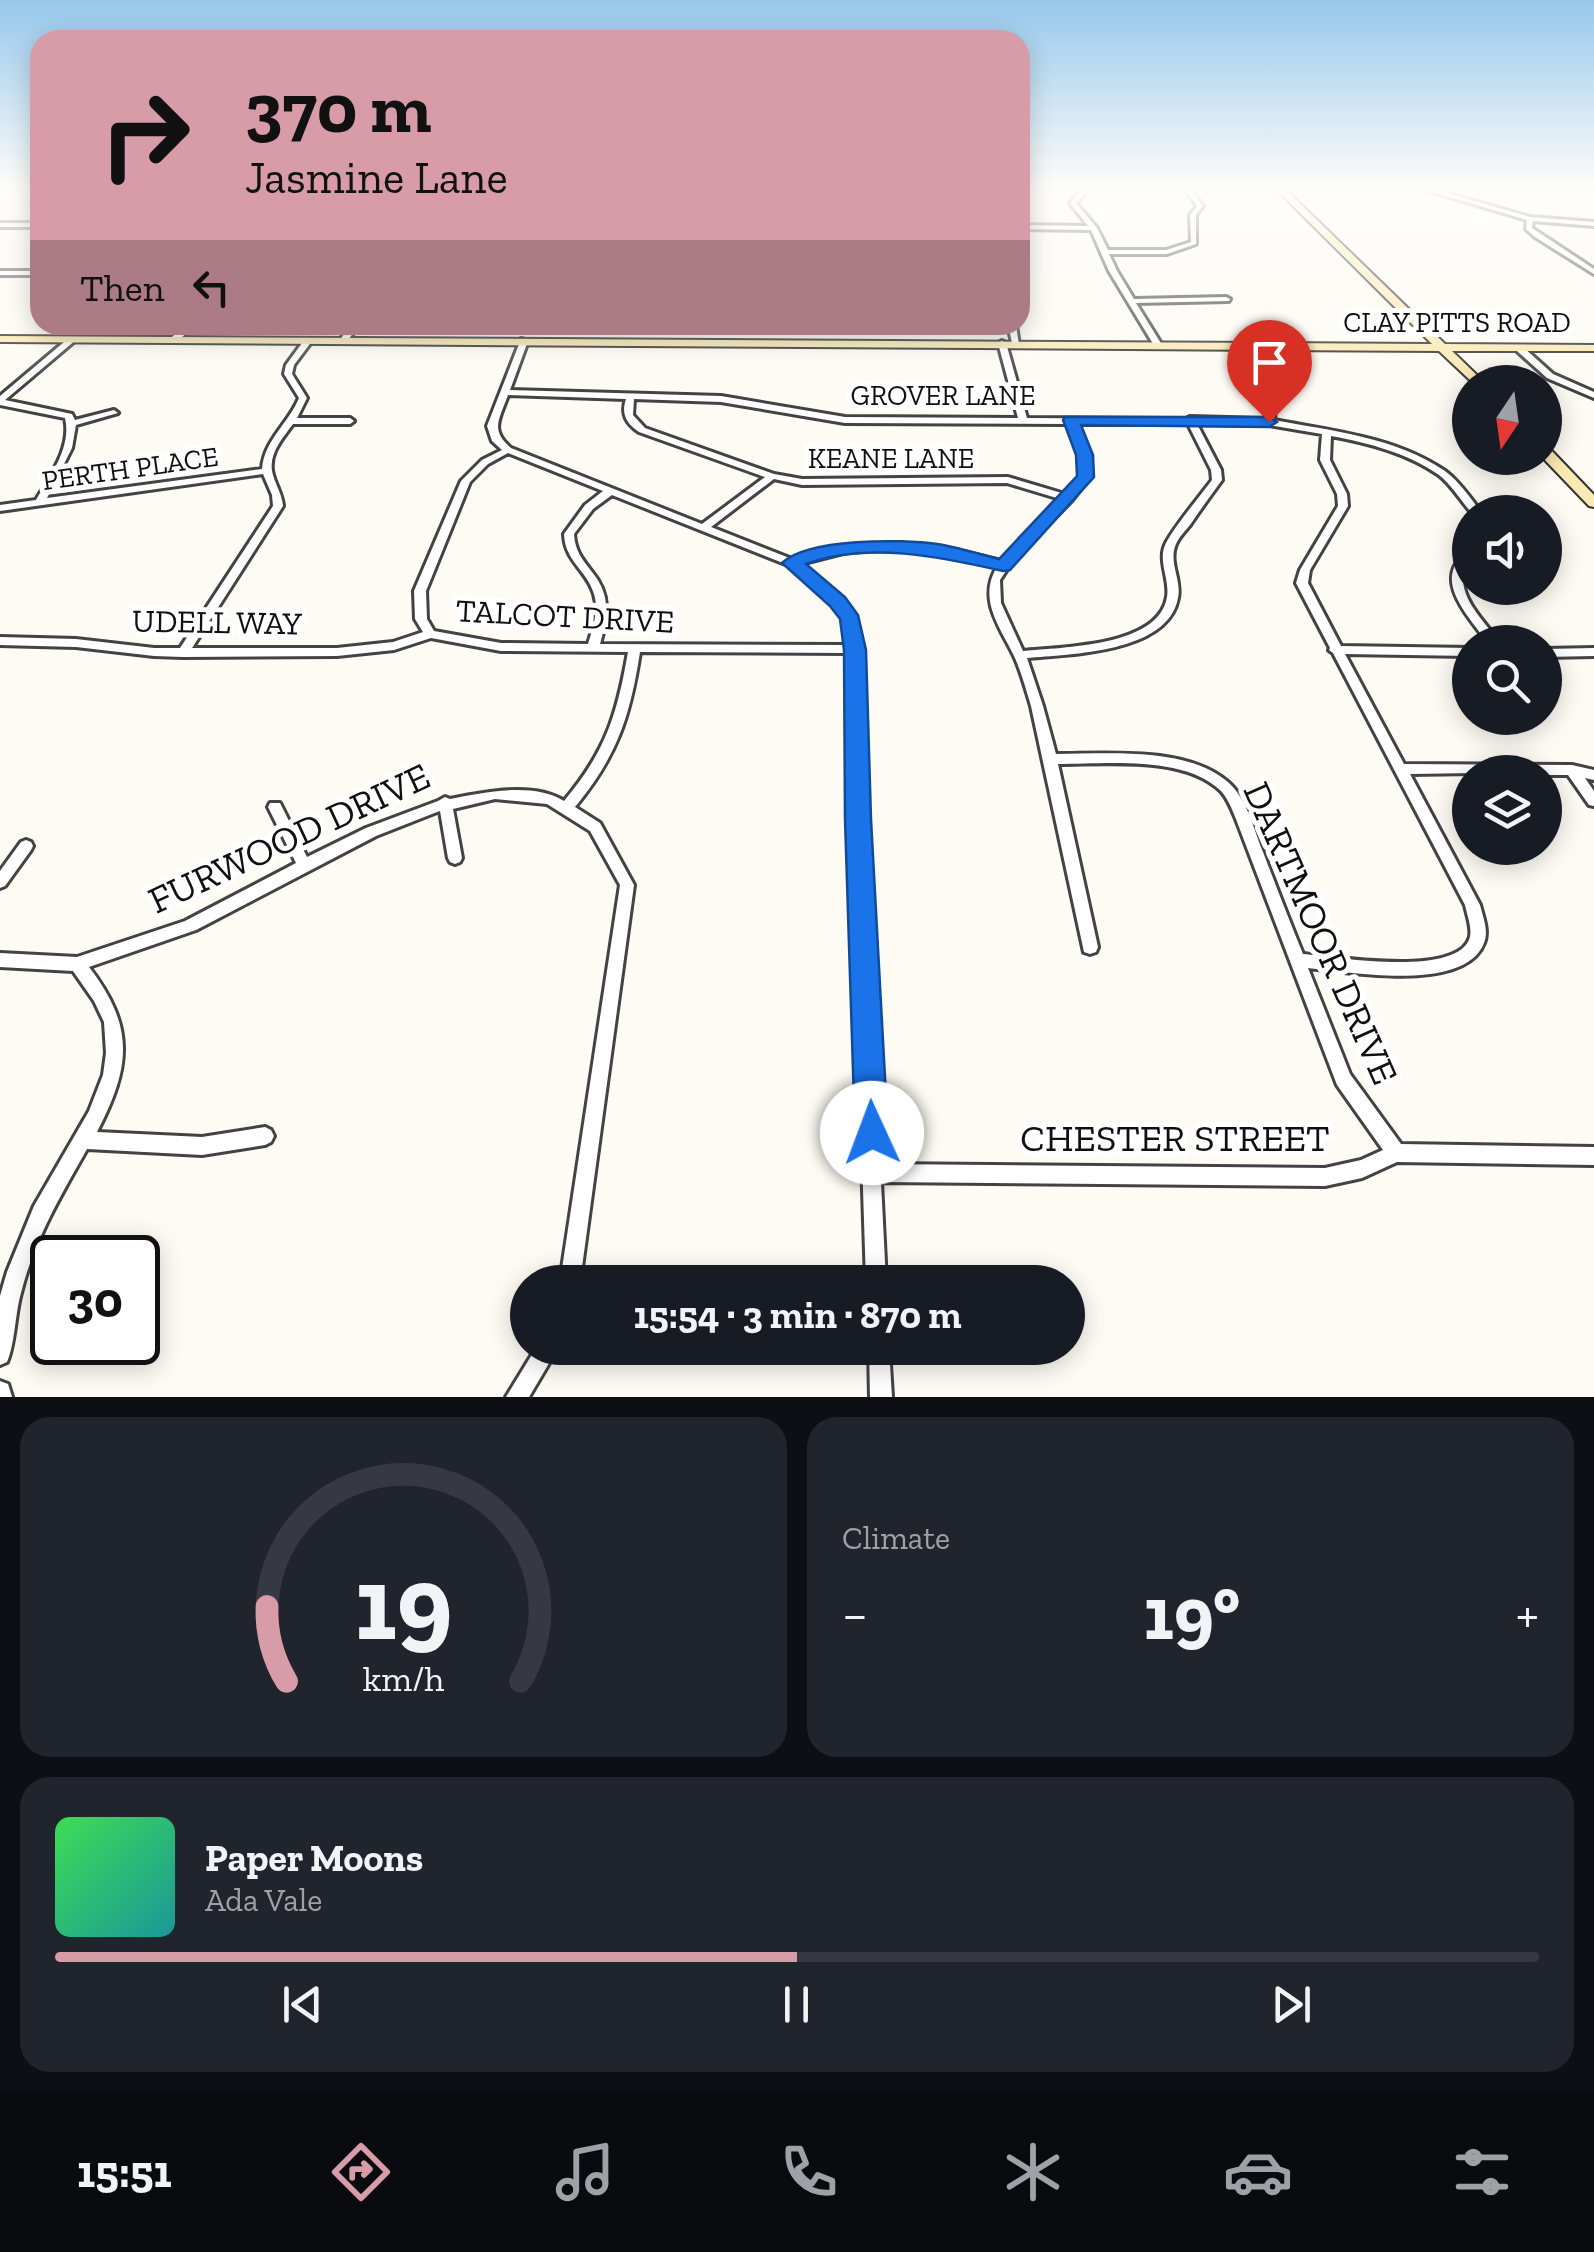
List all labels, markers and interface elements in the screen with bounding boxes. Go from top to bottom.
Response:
text: 370 m [245,66,432,150]
icon: right [80,70,210,200]
text: Jasmine Lane [245,151,508,205]
icon: left [184,260,239,315]
text: Then [80,265,164,311]
street label: CLAY PITTS ROAD [1343,306,1571,339]
pin [1227,320,1312,423]
icon: arrive [1242,335,1297,390]
north arrow [1452,365,1562,475]
map controls [1452,365,1562,865]
street label: GROVER LANE [851,379,1035,412]
street label: PERTH PLACE [40,440,220,497]
street label: KEANE LANE [808,442,974,475]
button: sound [1452,495,1562,605]
street label: TALCOT DRIVE [455,591,675,641]
street label: UDELL WAY [132,602,303,642]
button: search [1452,625,1562,735]
street label: FURWOOD DRIVE [141,753,437,923]
button: layers [1452,755,1562,865]
street label: DARTMOOR DRIVE [1234,775,1408,1091]
position arrow [820,1081,924,1185]
street label: CHESTER STREET [1020,1115,1330,1161]
speed limit sign: 30 [30,1235,160,1365]
text: 15:54 · 3 min · 870 m [633,1292,962,1338]
text: Climate [842,1519,950,1557]
text: 19 [355,1541,452,1666]
text: 19° [1143,1568,1240,1658]
text: − [842,1581,868,1647]
text: + [1516,1581,1539,1647]
text: km/h [363,1657,444,1700]
text: Paper Moons [205,1835,423,1881]
text: Ada Vale [205,1881,322,1919]
icon: previous [275,1977,330,2032]
icon: pause [769,1977,824,2032]
icon: next [1264,1977,1319,2032]
icon: directions [326,2137,396,2207]
icon: music [550,2137,620,2207]
icon: phone [774,2137,844,2207]
icon: climate [998,2137,1068,2207]
icon: car [1223,2137,1293,2207]
icon: filters [1447,2137,1517,2207]
text: 15:51 [77,2145,172,2199]

